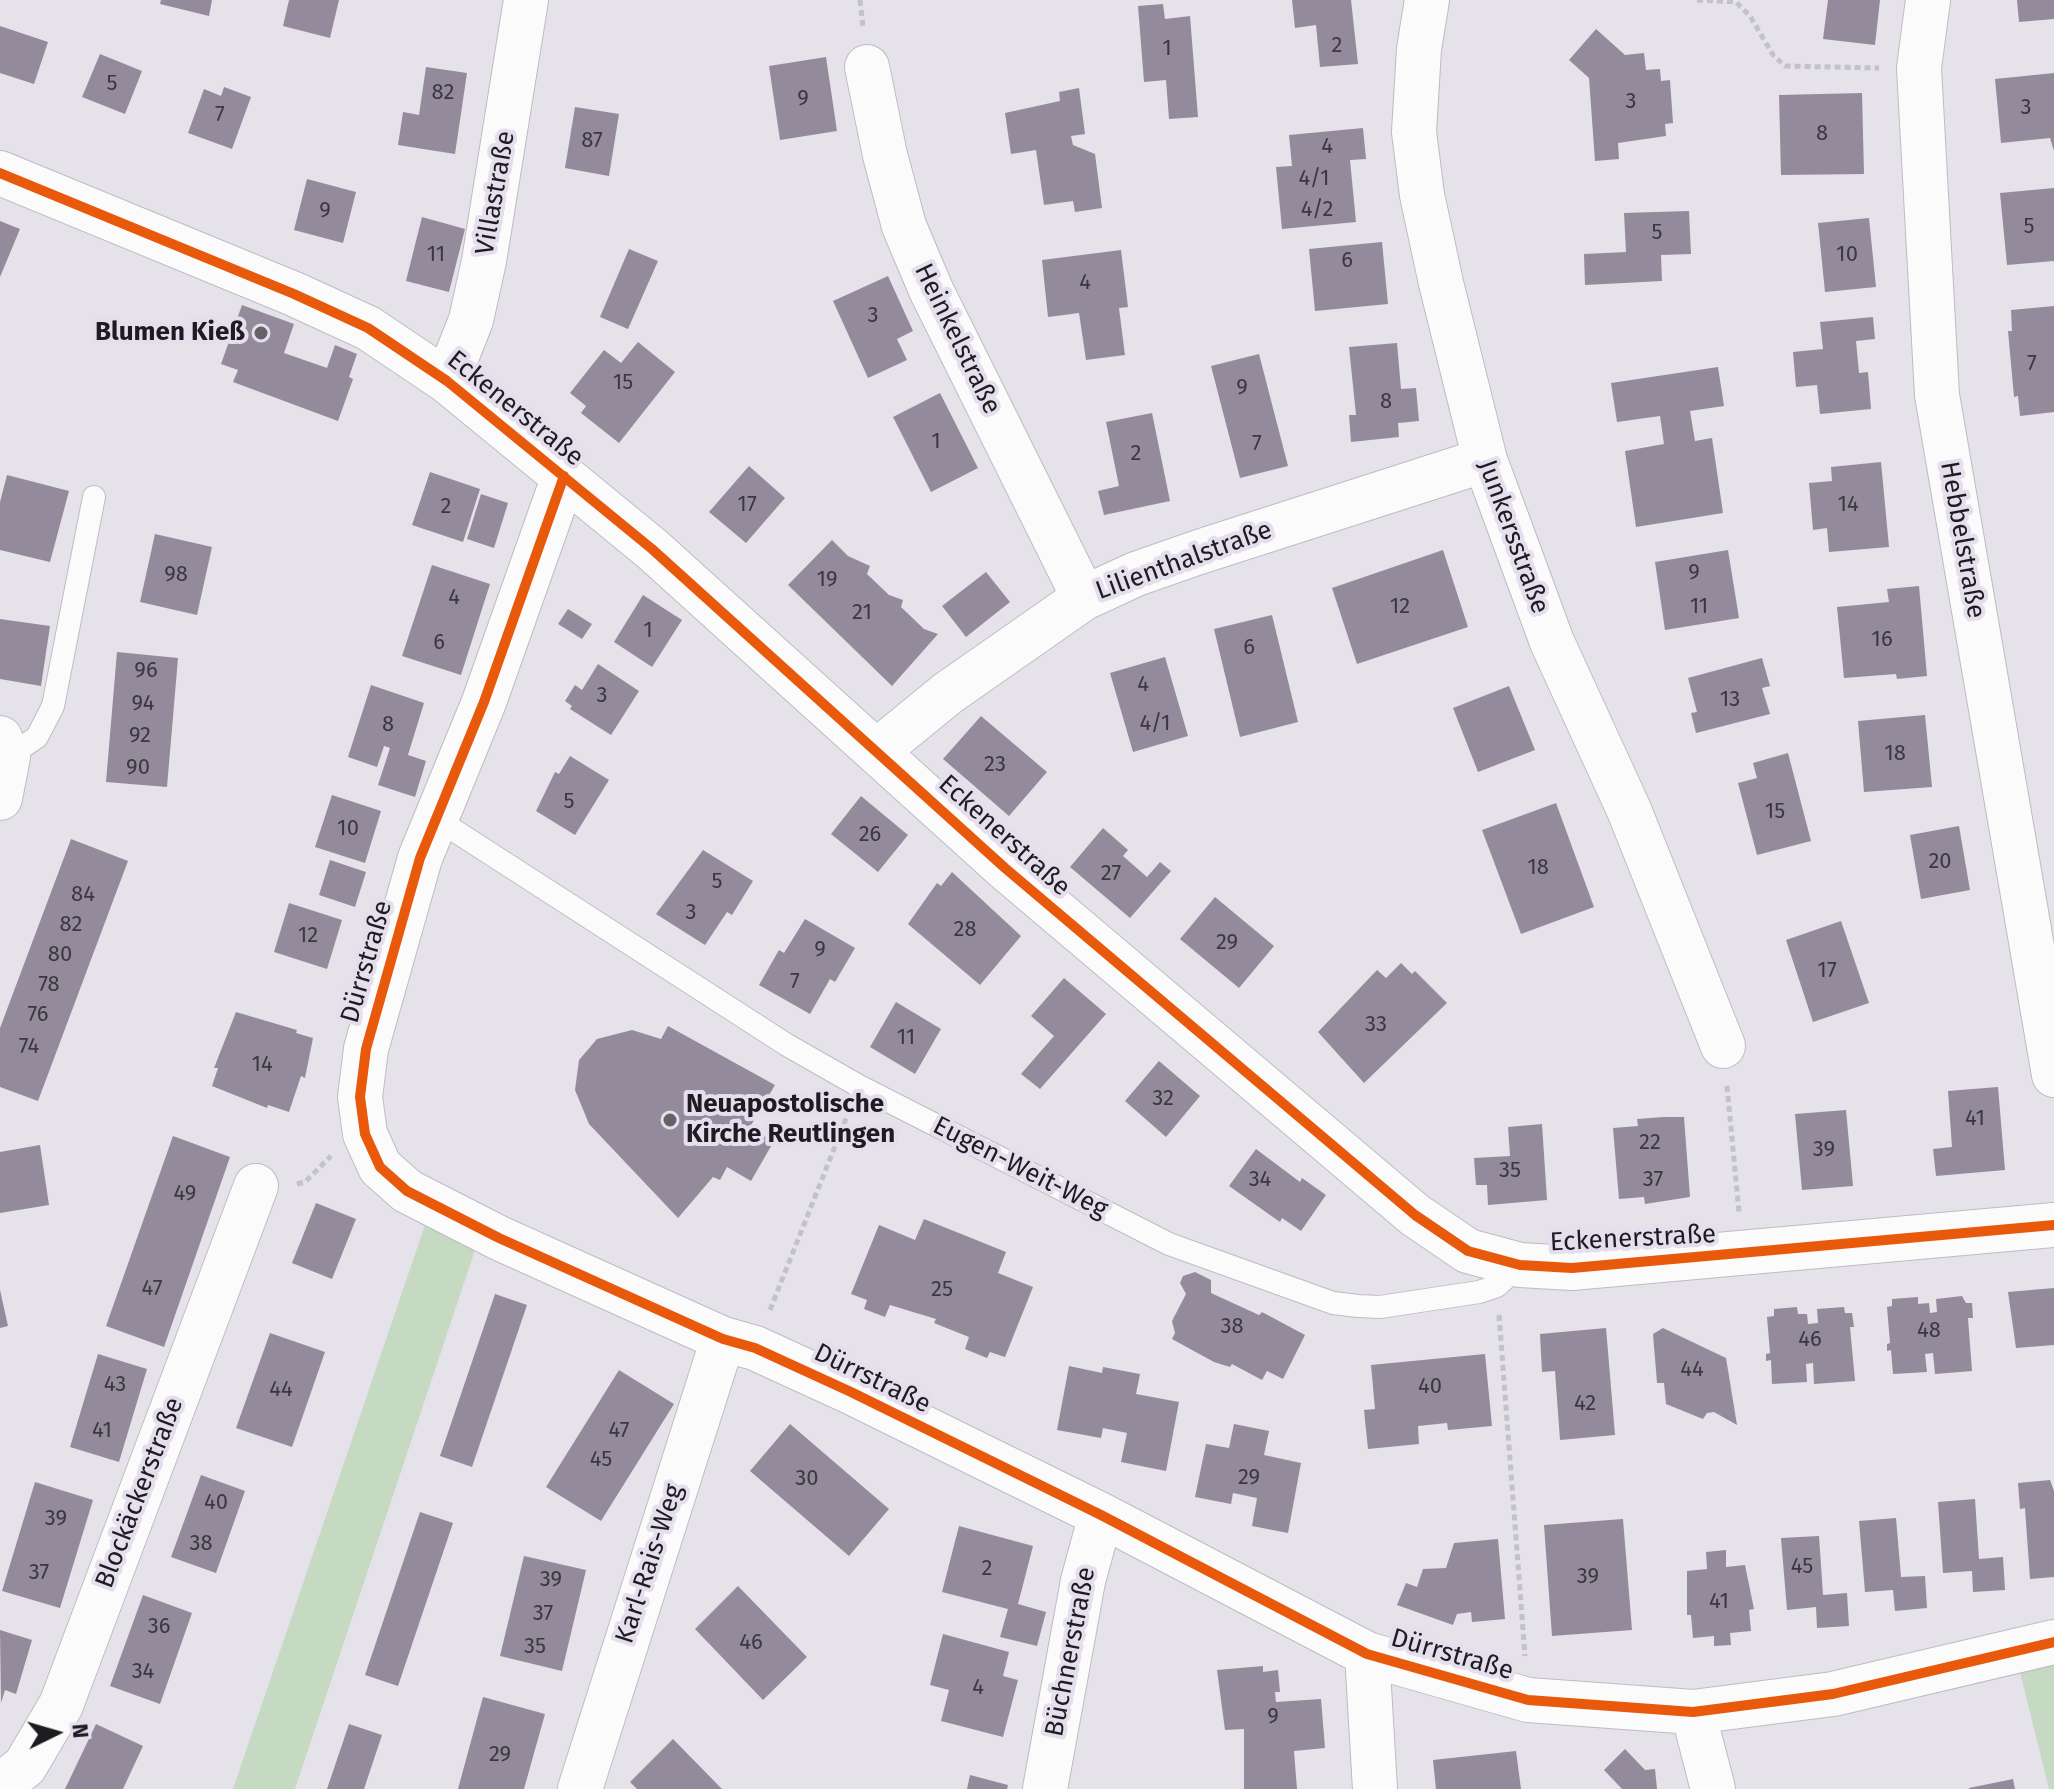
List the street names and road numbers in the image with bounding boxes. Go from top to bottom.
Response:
street label: Villastraße [470,129,522,257]
street label: Heinkelstraße [907,259,1007,419]
street label: Eckenerstraße [440,344,590,474]
street label: Junkersstraße [1471,456,1555,618]
street label: Hebbelstraße [1933,459,1991,621]
street label: Lilienthalstraße [1092,515,1276,607]
street label: Eckenerstraße [932,769,1076,903]
street label: Dürrstraße [335,897,399,1027]
street label: Eugen-Weit-Weg [927,1110,1113,1226]
street label: Eckenerstraße [1549,1219,1717,1259]
street label: Dürrstraße [809,1337,935,1421]
street label: Blockäckerstraße [89,1393,191,1593]
street label: Karl-Rais-Weg [610,1481,690,1647]
street label: Büchnerstraße [1039,1565,1103,1739]
street label: Dürrstraße [1387,1623,1517,1687]

